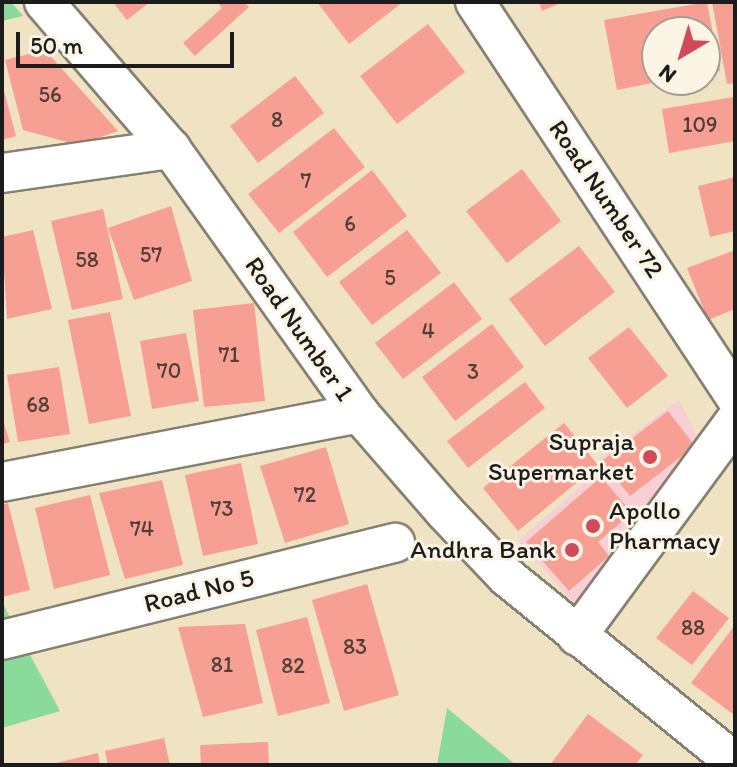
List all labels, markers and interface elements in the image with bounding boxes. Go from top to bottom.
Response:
scale bar [20,16,238,66]
north arrow [641,16,721,96]
text: 50 m [30,31,83,60]
text: N [653,59,681,89]
house number: 56 [38,82,62,108]
house number: 8 [271,107,283,133]
house number: 109 [682,112,718,138]
street label: Road Number 72 [542,114,670,284]
house number: 7 [301,168,311,194]
house number: 6 [344,211,356,237]
house number: 57 [140,242,162,268]
house number: 58 [75,247,99,273]
street label: Road Number 1 [238,251,360,407]
house number: 5 [384,265,396,291]
house number: 4 [421,318,435,344]
house number: 71 [218,342,240,368]
house number: 70 [157,358,181,384]
house number: 3 [467,359,479,385]
house number: 68 [26,392,50,418]
place label: Supraja Supermarket [488,426,634,488]
marker: Supraja Supermarket [641,448,659,466]
house number: 72 [294,482,316,508]
place label: Apollo Pharmacy [609,495,720,556]
house number: 73 [211,496,233,522]
house number: 74 [130,516,154,542]
marker: Apollo Pharmacy [584,517,602,535]
place label: Andhra Bank [409,534,556,566]
marker: Andhra Bank [563,541,581,559]
street label: Road No 5 [141,562,257,620]
house number: 88 [681,615,705,641]
house number: 83 [343,634,367,660]
house number: 81 [211,652,233,678]
house number: 82 [281,653,305,679]

